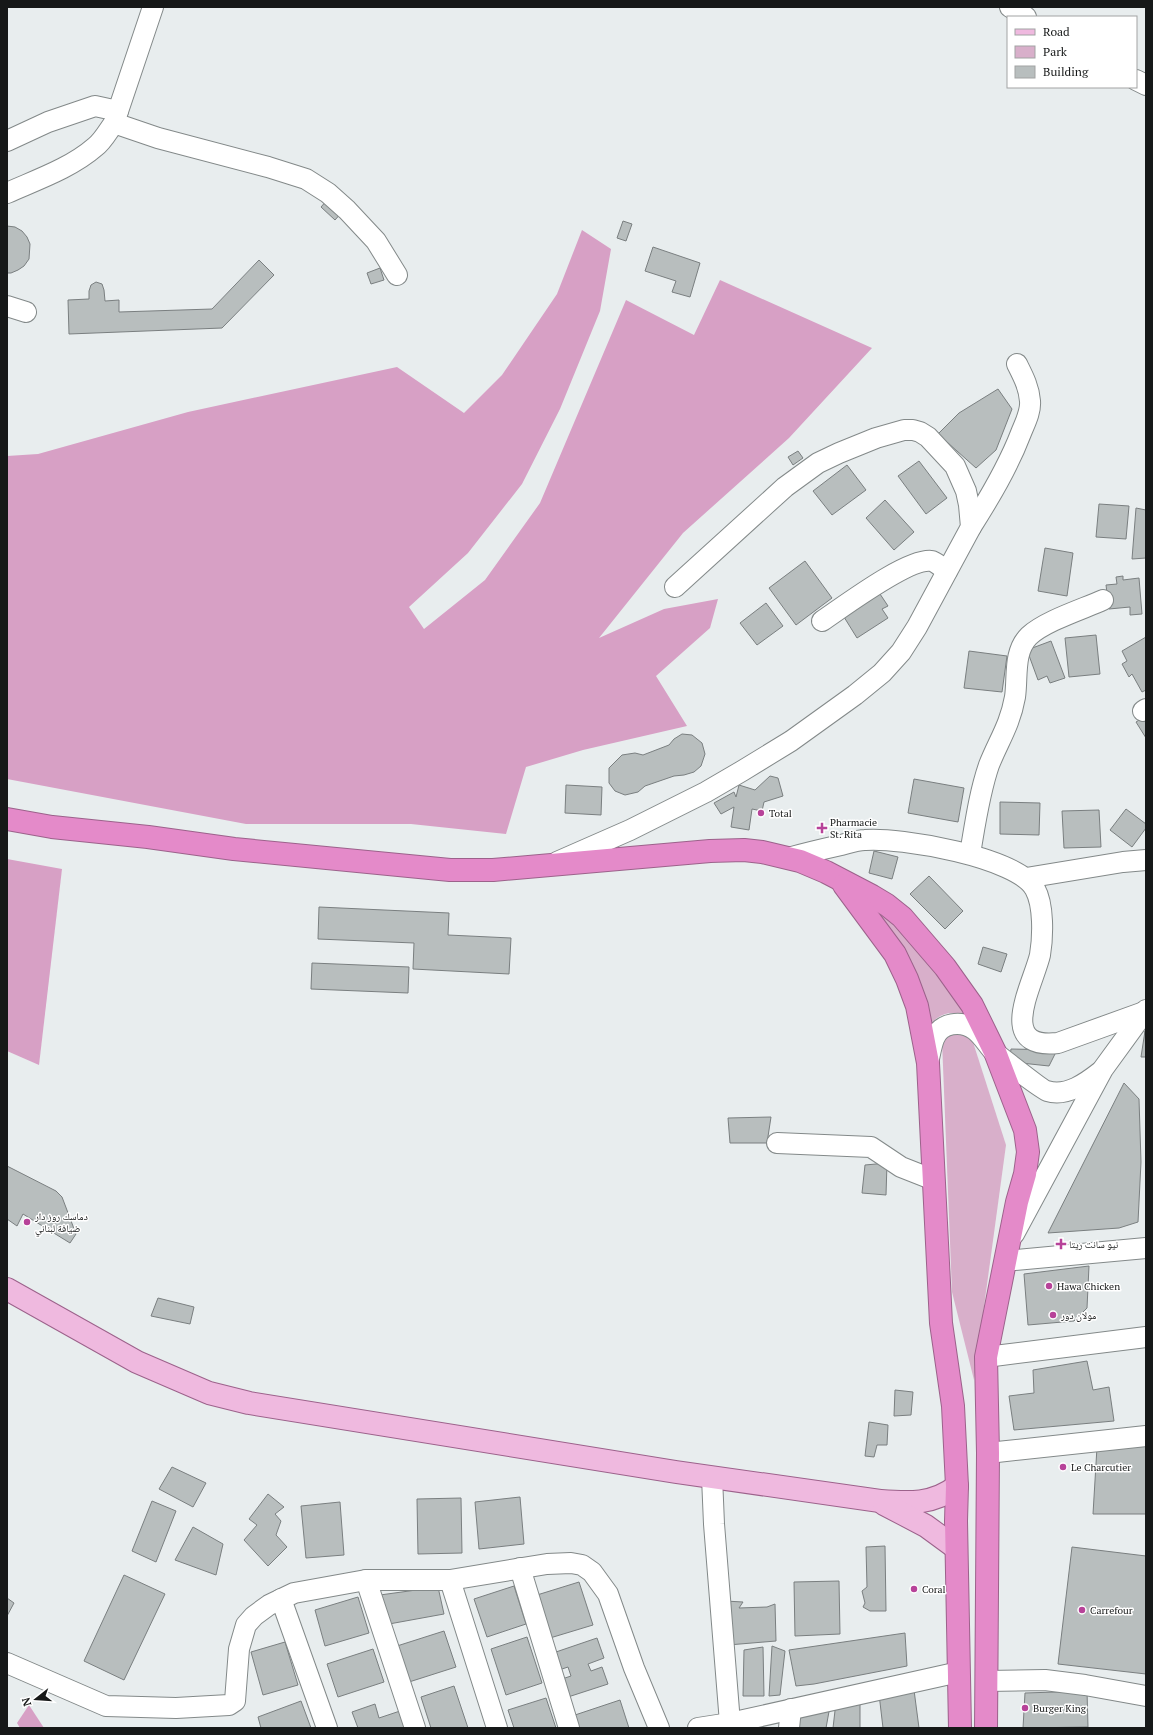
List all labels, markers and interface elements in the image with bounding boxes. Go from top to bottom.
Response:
legend [1007,16,1137,88]
text: Road [1043,24,1070,39]
text: Park [1043,44,1068,59]
text: Building [1043,64,1089,79]
place label: Total [769,807,792,820]
marker: Total [756,808,766,818]
place label: Pharmacie St. Rita [830,816,877,841]
marker: Pharmacie St. Rita [817,823,827,833]
place label: دماسك روز دار ضيافة لبناني [34,1210,88,1237]
marker: دماسك روز دار ضيافة لبناني [22,1217,32,1227]
place label: نيو سانت ريتا [1069,1238,1119,1251]
marker: نيو سانت ريتا [1056,1239,1066,1249]
place label: Hawa Chicken [1057,1280,1120,1293]
marker: Hawa Chicken [1044,1281,1054,1291]
place label: مولان دور [1060,1309,1097,1322]
marker: مولان دور [1048,1310,1058,1320]
place label: Le Charcutier [1071,1461,1131,1474]
marker: Le Charcutier [1058,1462,1068,1472]
place label: Coral [922,1583,946,1596]
marker: Coral [909,1584,919,1594]
place label: Carrefour [1090,1604,1133,1617]
marker: Carrefour [1077,1605,1087,1615]
north arrow [16,1679,56,1719]
text: N [18,1695,34,1708]
place label: Burger King [1033,1702,1087,1715]
marker: Burger King [1020,1703,1030,1713]

